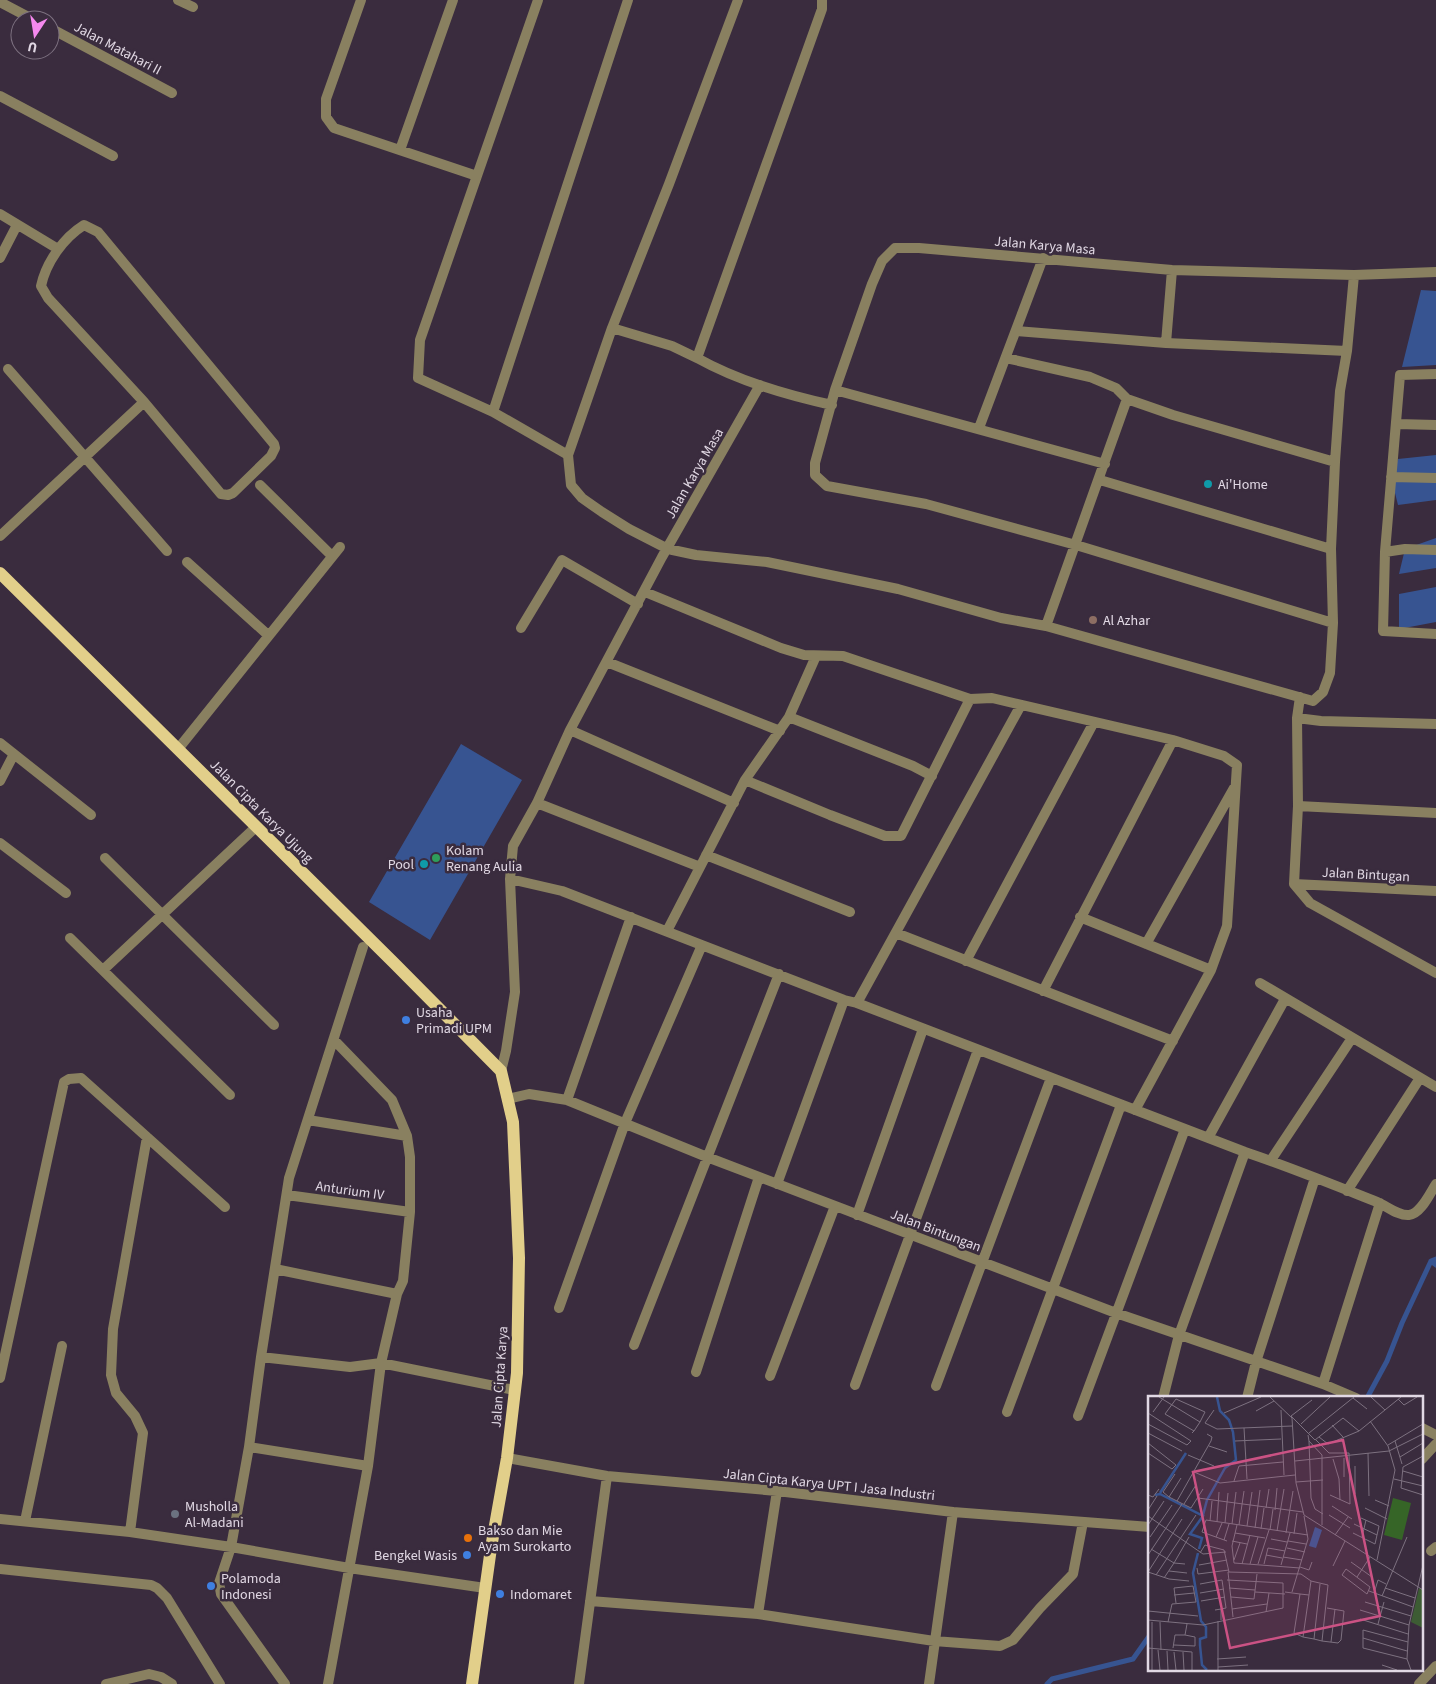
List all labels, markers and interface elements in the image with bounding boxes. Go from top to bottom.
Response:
north arrow [10,10,60,60]
street label: Jalan Matahari II [70,17,165,80]
text: U [26,36,39,57]
street label: Jalan Karya Masa [993,232,1096,260]
street label: Jalan Karya Masa [661,425,729,522]
place label: Ai'Home [1218,475,1268,495]
marker: Ai'Home [1202,478,1214,490]
place label: Al Azhar [1103,611,1150,631]
marker: Al Azhar [1087,614,1099,626]
street label: Jalan Cipta Karya Ujung [205,755,318,868]
place label: Kolam Renang Aulia [446,841,522,877]
marker: Kolam Renang Aulia [430,852,442,864]
place label: Pool [388,855,414,875]
marker: Pool [418,858,430,870]
street label: Jalan Bintugan [1321,863,1410,887]
place label: Usaha Primadi UPM [416,1003,492,1039]
marker: Usaha Primadi UPM [400,1014,412,1026]
street label: Anturium IV [314,1176,386,1206]
street label: Jalan Bintungan [887,1204,984,1257]
street label: Jalan Cipta Karya [486,1326,514,1429]
inset map [1148,1396,1424,1672]
street label: Jalan Cipta Karya UPT I Jasa Industri [722,1464,936,1506]
place label: Musholla Al-Madani [185,1497,244,1533]
marker: Musholla Al-Madani [169,1508,181,1520]
place label: Bakso dan Mie Ayam Surokarto [478,1521,571,1557]
marker: Bakso dan Mie Ayam Surokarto [462,1532,474,1544]
place label: Bengkel Wasis [374,1546,457,1566]
marker: Bengkel Wasis [461,1549,473,1561]
place label: Polamoda Indonesi [221,1569,281,1605]
marker: Polamoda Indonesi [205,1580,217,1592]
place label: Indomaret [510,1585,572,1605]
marker: Indomaret [494,1588,506,1600]

